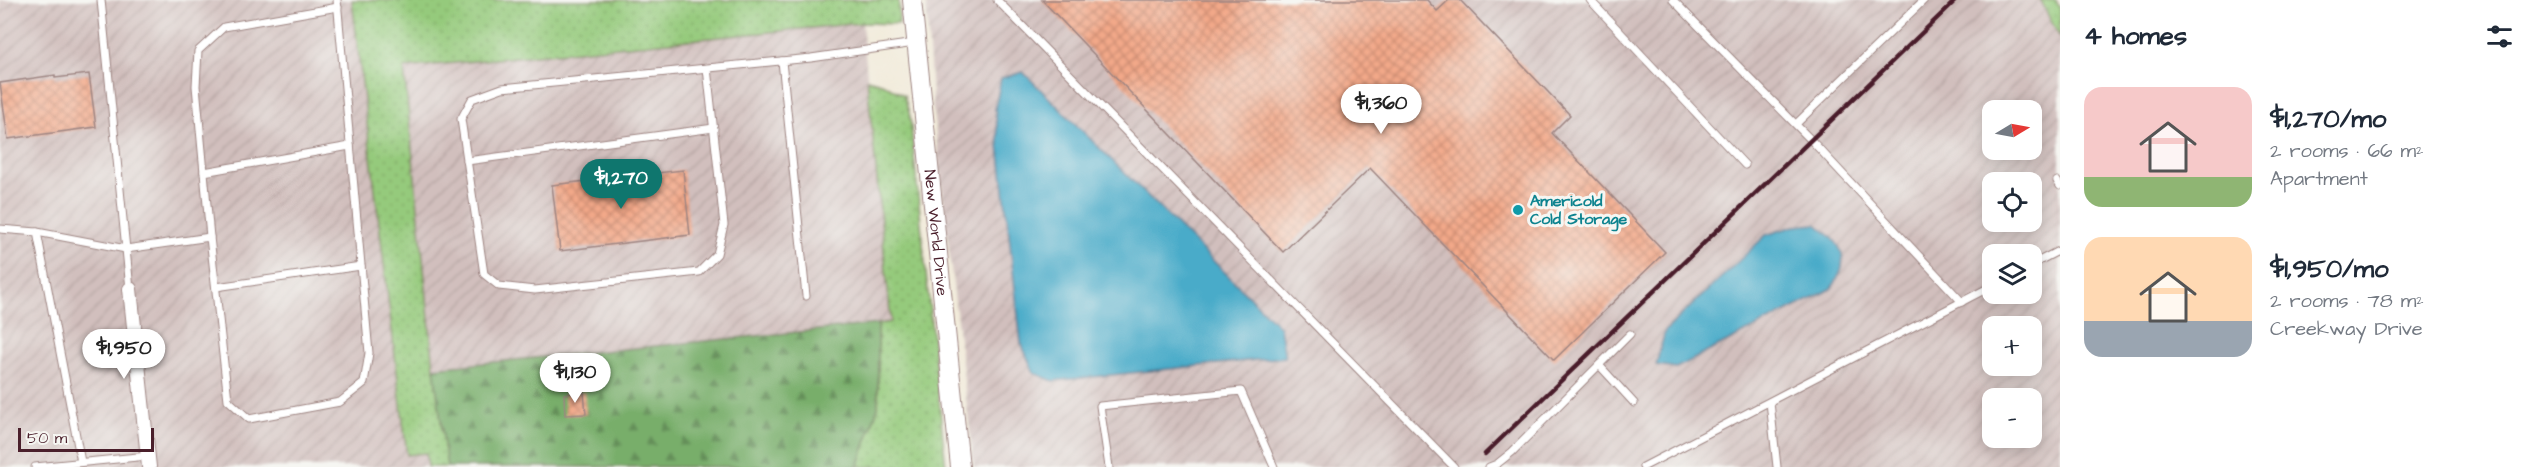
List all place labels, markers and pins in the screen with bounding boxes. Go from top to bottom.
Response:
pin: $1,360 [1332,84,1430,135]
pin: $1,270 [572,159,670,210]
place label: Americold Cold Storage [1530,190,1627,232]
marker: Americold Cold Storage [1511,203,1525,217]
pin: $1,950 [75,329,173,380]
pin: $1,130 [526,353,624,404]

